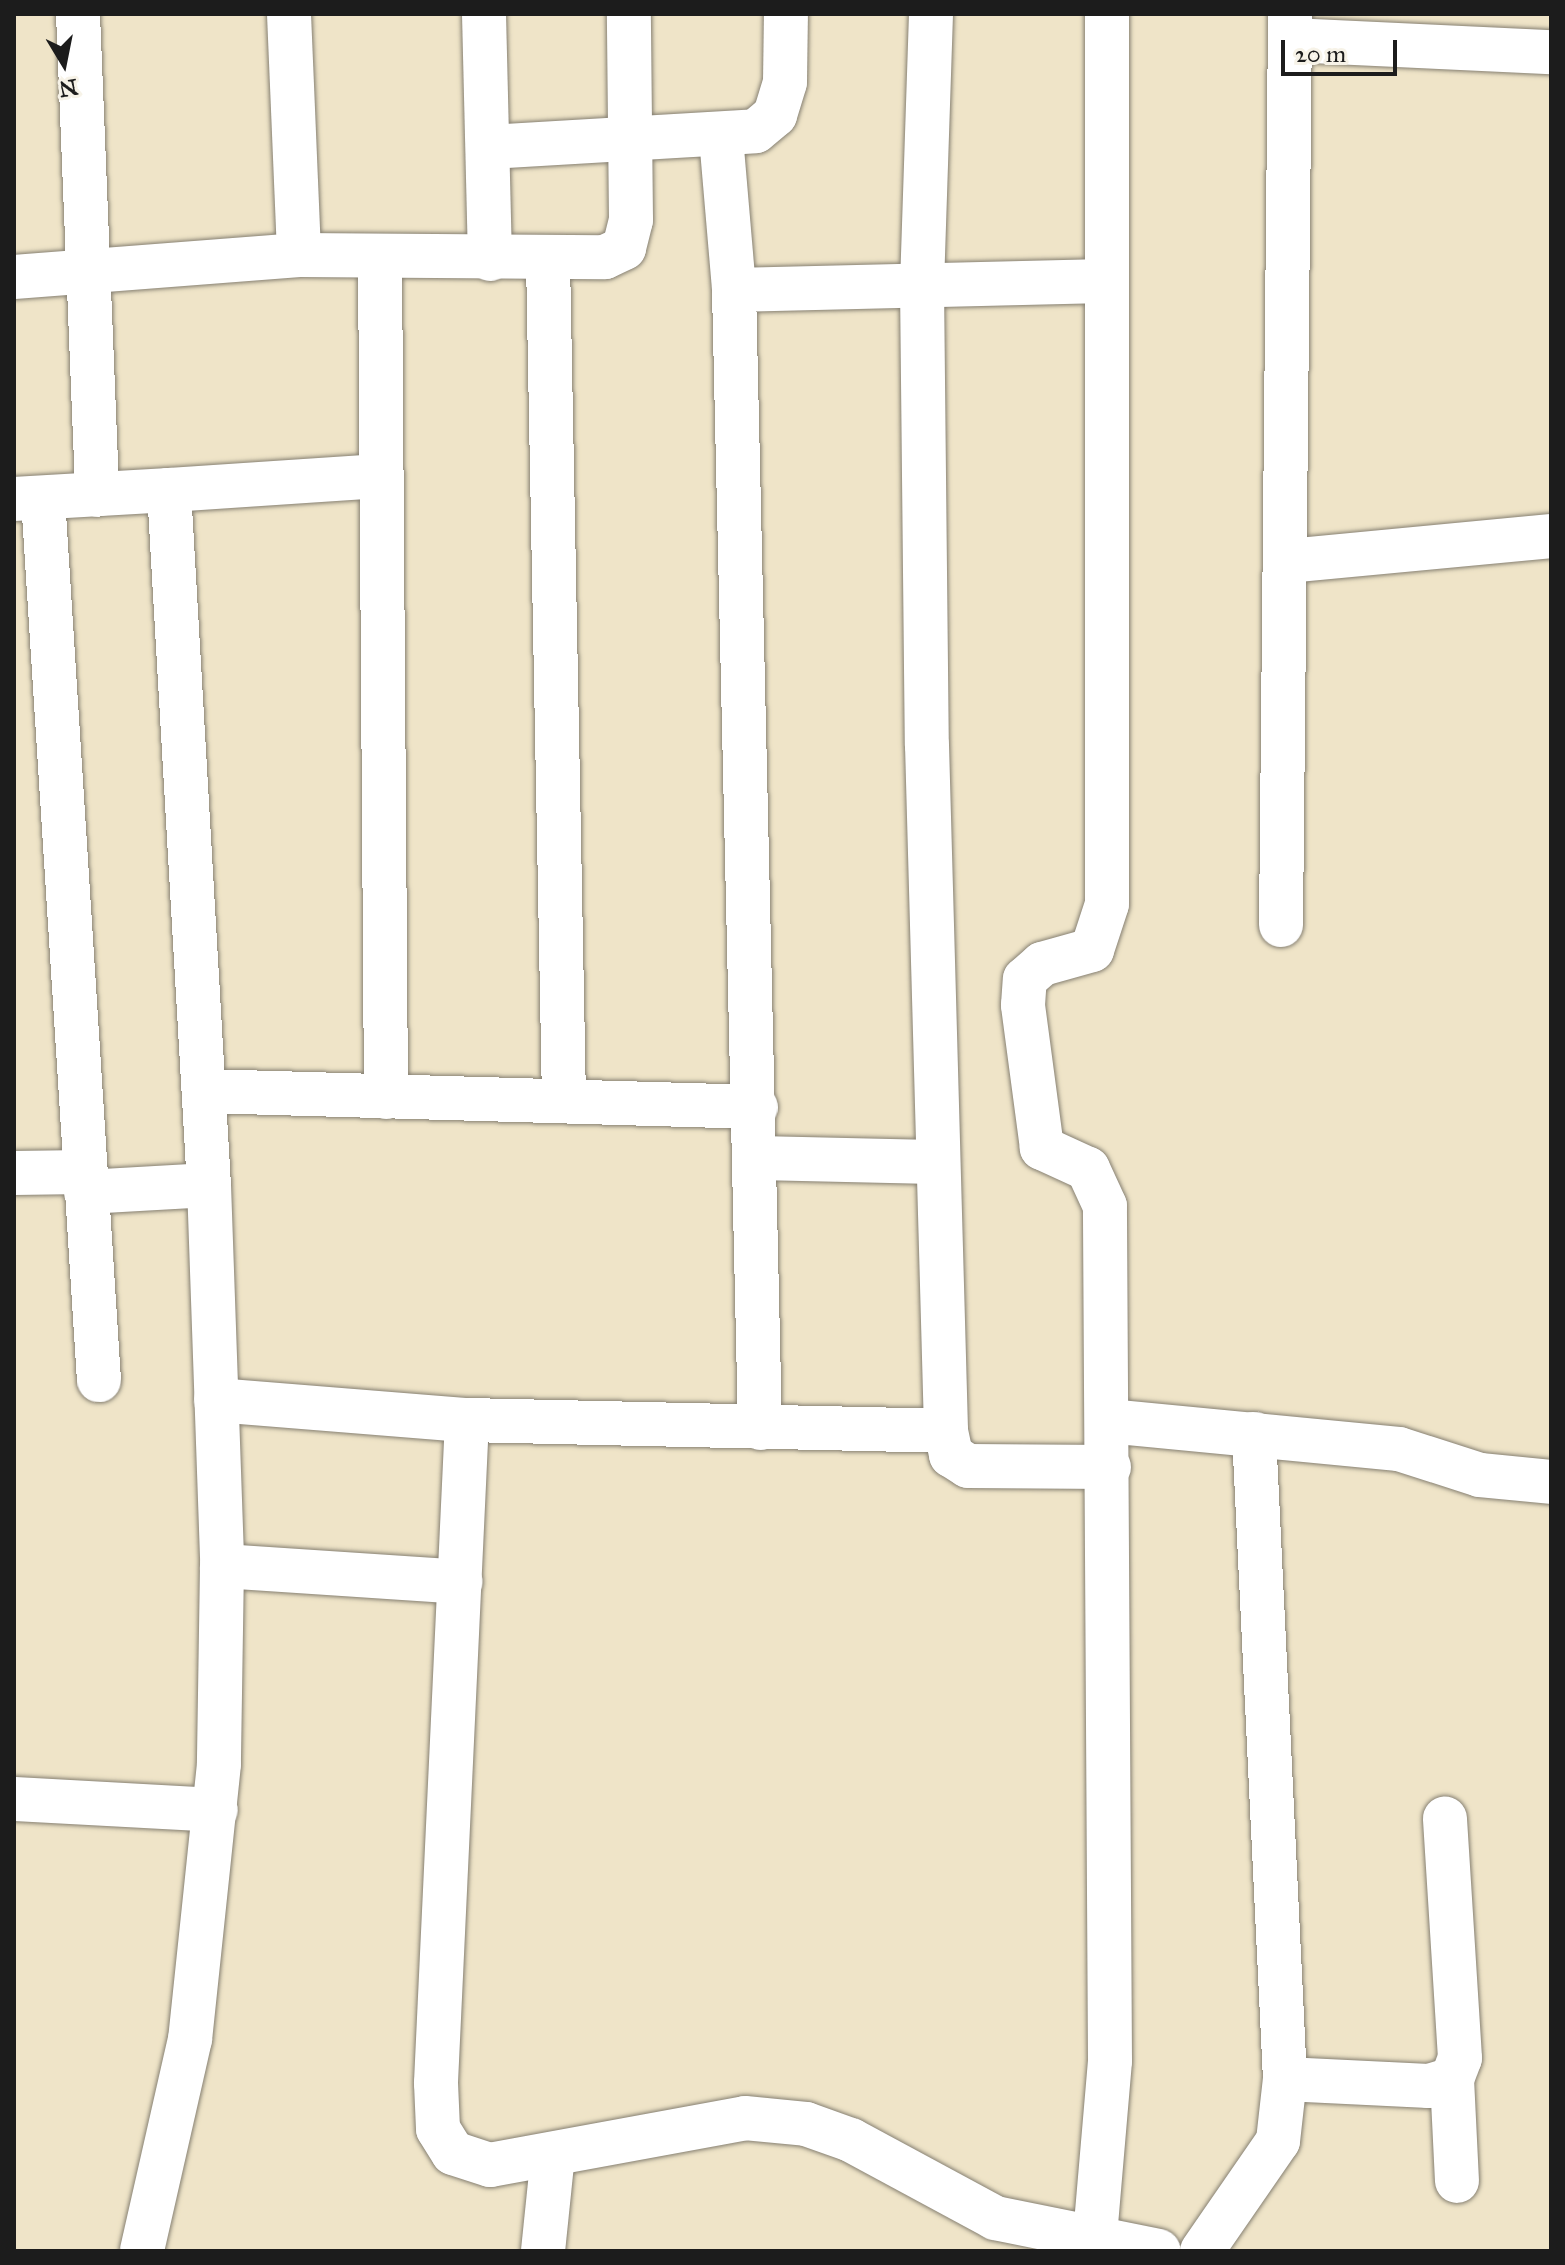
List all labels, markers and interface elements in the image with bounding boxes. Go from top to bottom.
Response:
north arrow [24,24,104,104]
scale bar [1285,24,1401,74]
text: 20 m [1295,39,1346,69]
text: N [57,73,80,103]

